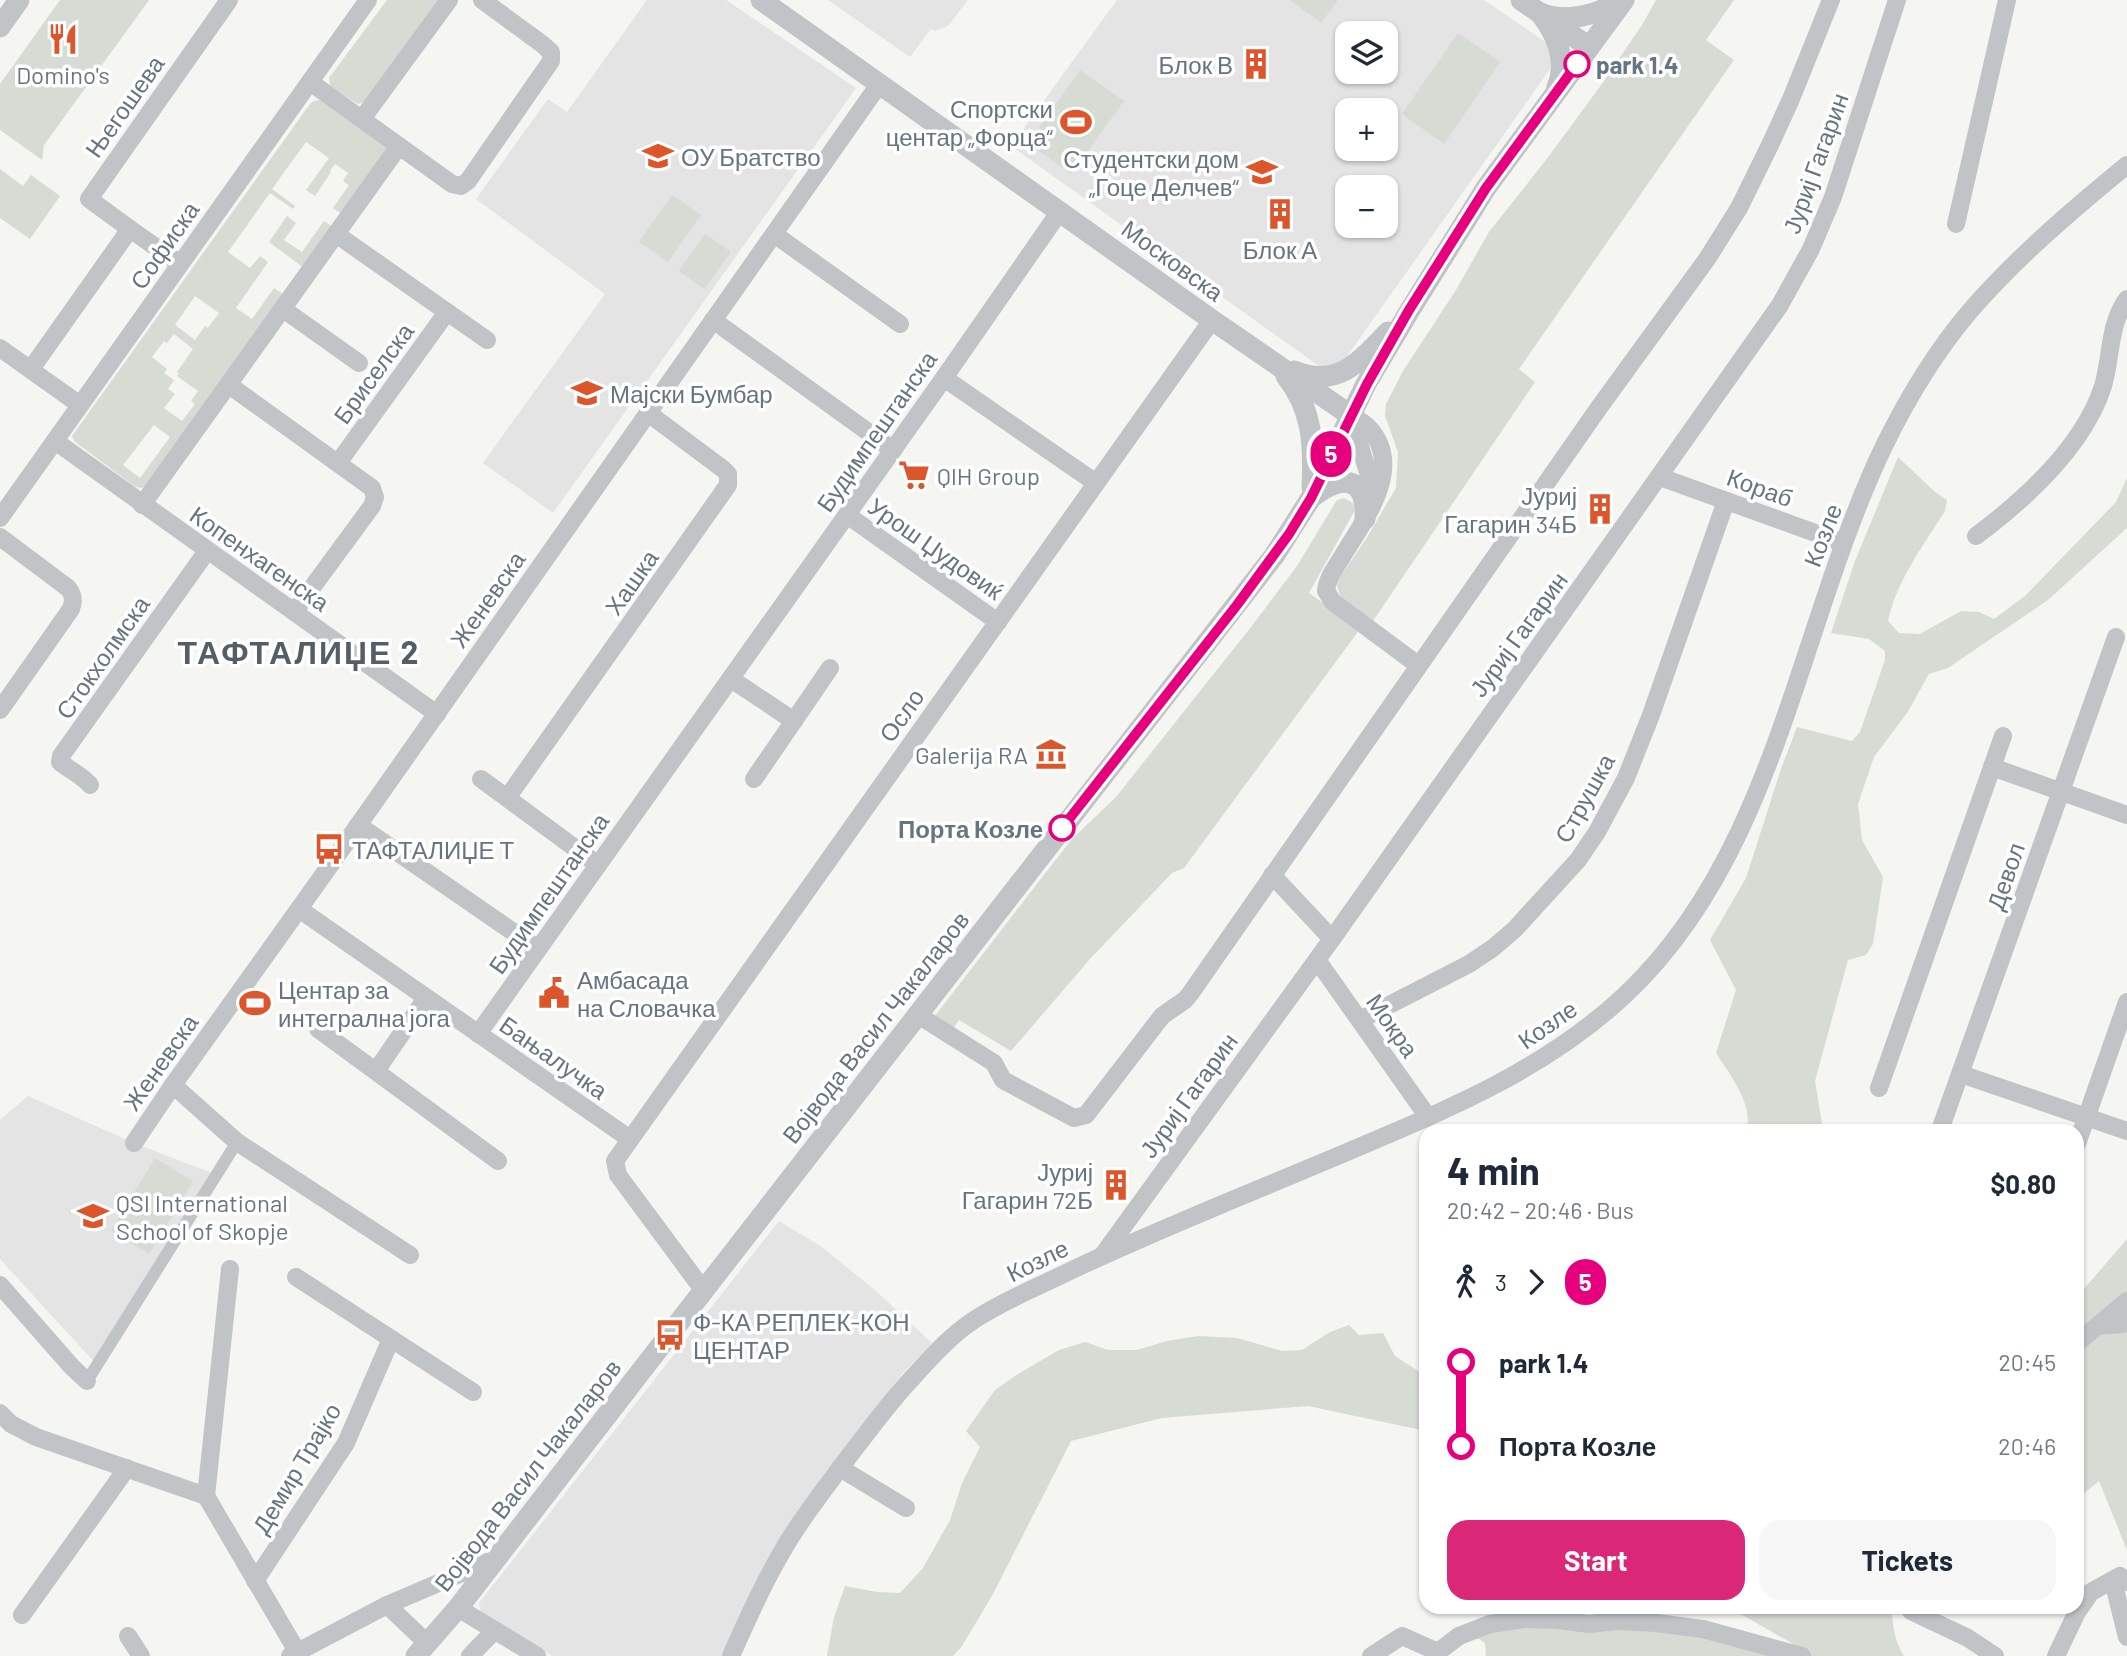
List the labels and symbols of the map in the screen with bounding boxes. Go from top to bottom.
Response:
restaurant icon: Domino's [46,22,80,56]
building icon: Блок В [1239,47,1273,81]
street label: Његошева [78,49,170,162]
place label: Блок В [1159,50,1233,79]
place label: park 1.4 [1596,50,1679,79]
marker: park 1.4 [1564,51,1590,77]
place label: Domino's [16,60,110,89]
street label: Јуриј Гагарин [1776,89,1854,237]
place label: Спортски центар „Форца“ [886,94,1054,151]
sports icon: Спортски центар „Форца“ [1059,105,1093,139]
school or university icon: ОУ Братство [641,139,675,173]
place label: ОУ Братство [681,142,821,171]
place label: Студентски дом „Гоце Делчев“ [1063,144,1240,201]
school or university icon: Студентски дом „Гоце Делчев“ [1245,155,1279,189]
street label: Софиска [123,195,205,294]
building icon: Блок А [1263,197,1297,231]
street label: Московска [1117,213,1230,307]
place label: Блок А [1243,235,1317,264]
street label: Бриселска [327,316,420,429]
street label: Будимпештанска [810,344,943,517]
school or university icon: Мајски Бумбар [570,376,604,410]
place label: Мајски Бумбар [610,379,773,408]
line badge: 5 [1308,431,1354,477]
supermarket icon: QIH Group [897,458,931,492]
place label: QIH Group [937,461,1040,490]
street label: Кораб [1723,462,1797,512]
place label: Јуриј Гагарин 34Б [1444,481,1577,538]
street label: Урош Џудовиќ [863,491,1009,605]
building icon: Јуриј Гагарин 34Б [1583,492,1617,526]
street label: Копенхагенска [185,499,336,617]
street label: Козле [1797,499,1847,571]
street label: Хашка [598,543,664,620]
street label: Женевска [443,545,531,653]
street label: Јуриј Гагарин [1463,566,1573,702]
street label: Стокхолмска [49,589,155,724]
district label: ТАФТАЛИЏЕ 2 [177,632,421,671]
street label: Осло [872,683,930,747]
museum icon: Galerija RA [1034,737,1068,771]
place label: Galerija RA [915,740,1028,769]
street label: Струшка [1548,748,1621,847]
street label: Будимпештанска [482,806,615,979]
place label: Порта Козле [898,814,1043,843]
marker: Порта Козле [1049,815,1075,841]
bus stop icon: ТАФТАЛИЏЕ Т [312,832,346,866]
place label: ТАФТАЛИЏЕ Т [352,835,514,864]
street label: Девол [1980,839,2030,913]
street label: Војвода Васил Чакаларов [775,905,975,1149]
place label: Амбасада на Словачка [577,965,716,1022]
place label: Центар за интегрална јога [278,975,450,1032]
public building icon: Амбасада на Словачка [537,976,571,1010]
sports icon: Центар за интегрална јога [238,986,272,1020]
street label: Мокра [1361,988,1426,1063]
street label: Козле [1512,993,1582,1055]
street label: Женевска [116,1008,204,1116]
street label: Бањалучка [495,1009,614,1105]
street label: Јуриј Гагарин [1133,1027,1243,1163]
place label: Јуриј Гагарин 72Б [962,1157,1093,1214]
building icon: Јуриј Гагарин 72Б [1099,1168,1133,1202]
place label: QSI International School of Skopje [116,1188,289,1245]
school or university icon: QSI International School of Skopje [76,1199,110,1233]
street label: Козле [1001,1233,1073,1287]
place label: Ф-КА РЕПЛЕК-КОН ЦЕНТАР [693,1307,910,1364]
bus stop icon: Ф-КА РЕПЛЕК-КОН ЦЕНТАР [653,1318,687,1352]
street label: Војвода Васил Чакаларов [427,1353,627,1597]
street label: Демир Трајко [246,1397,346,1539]

